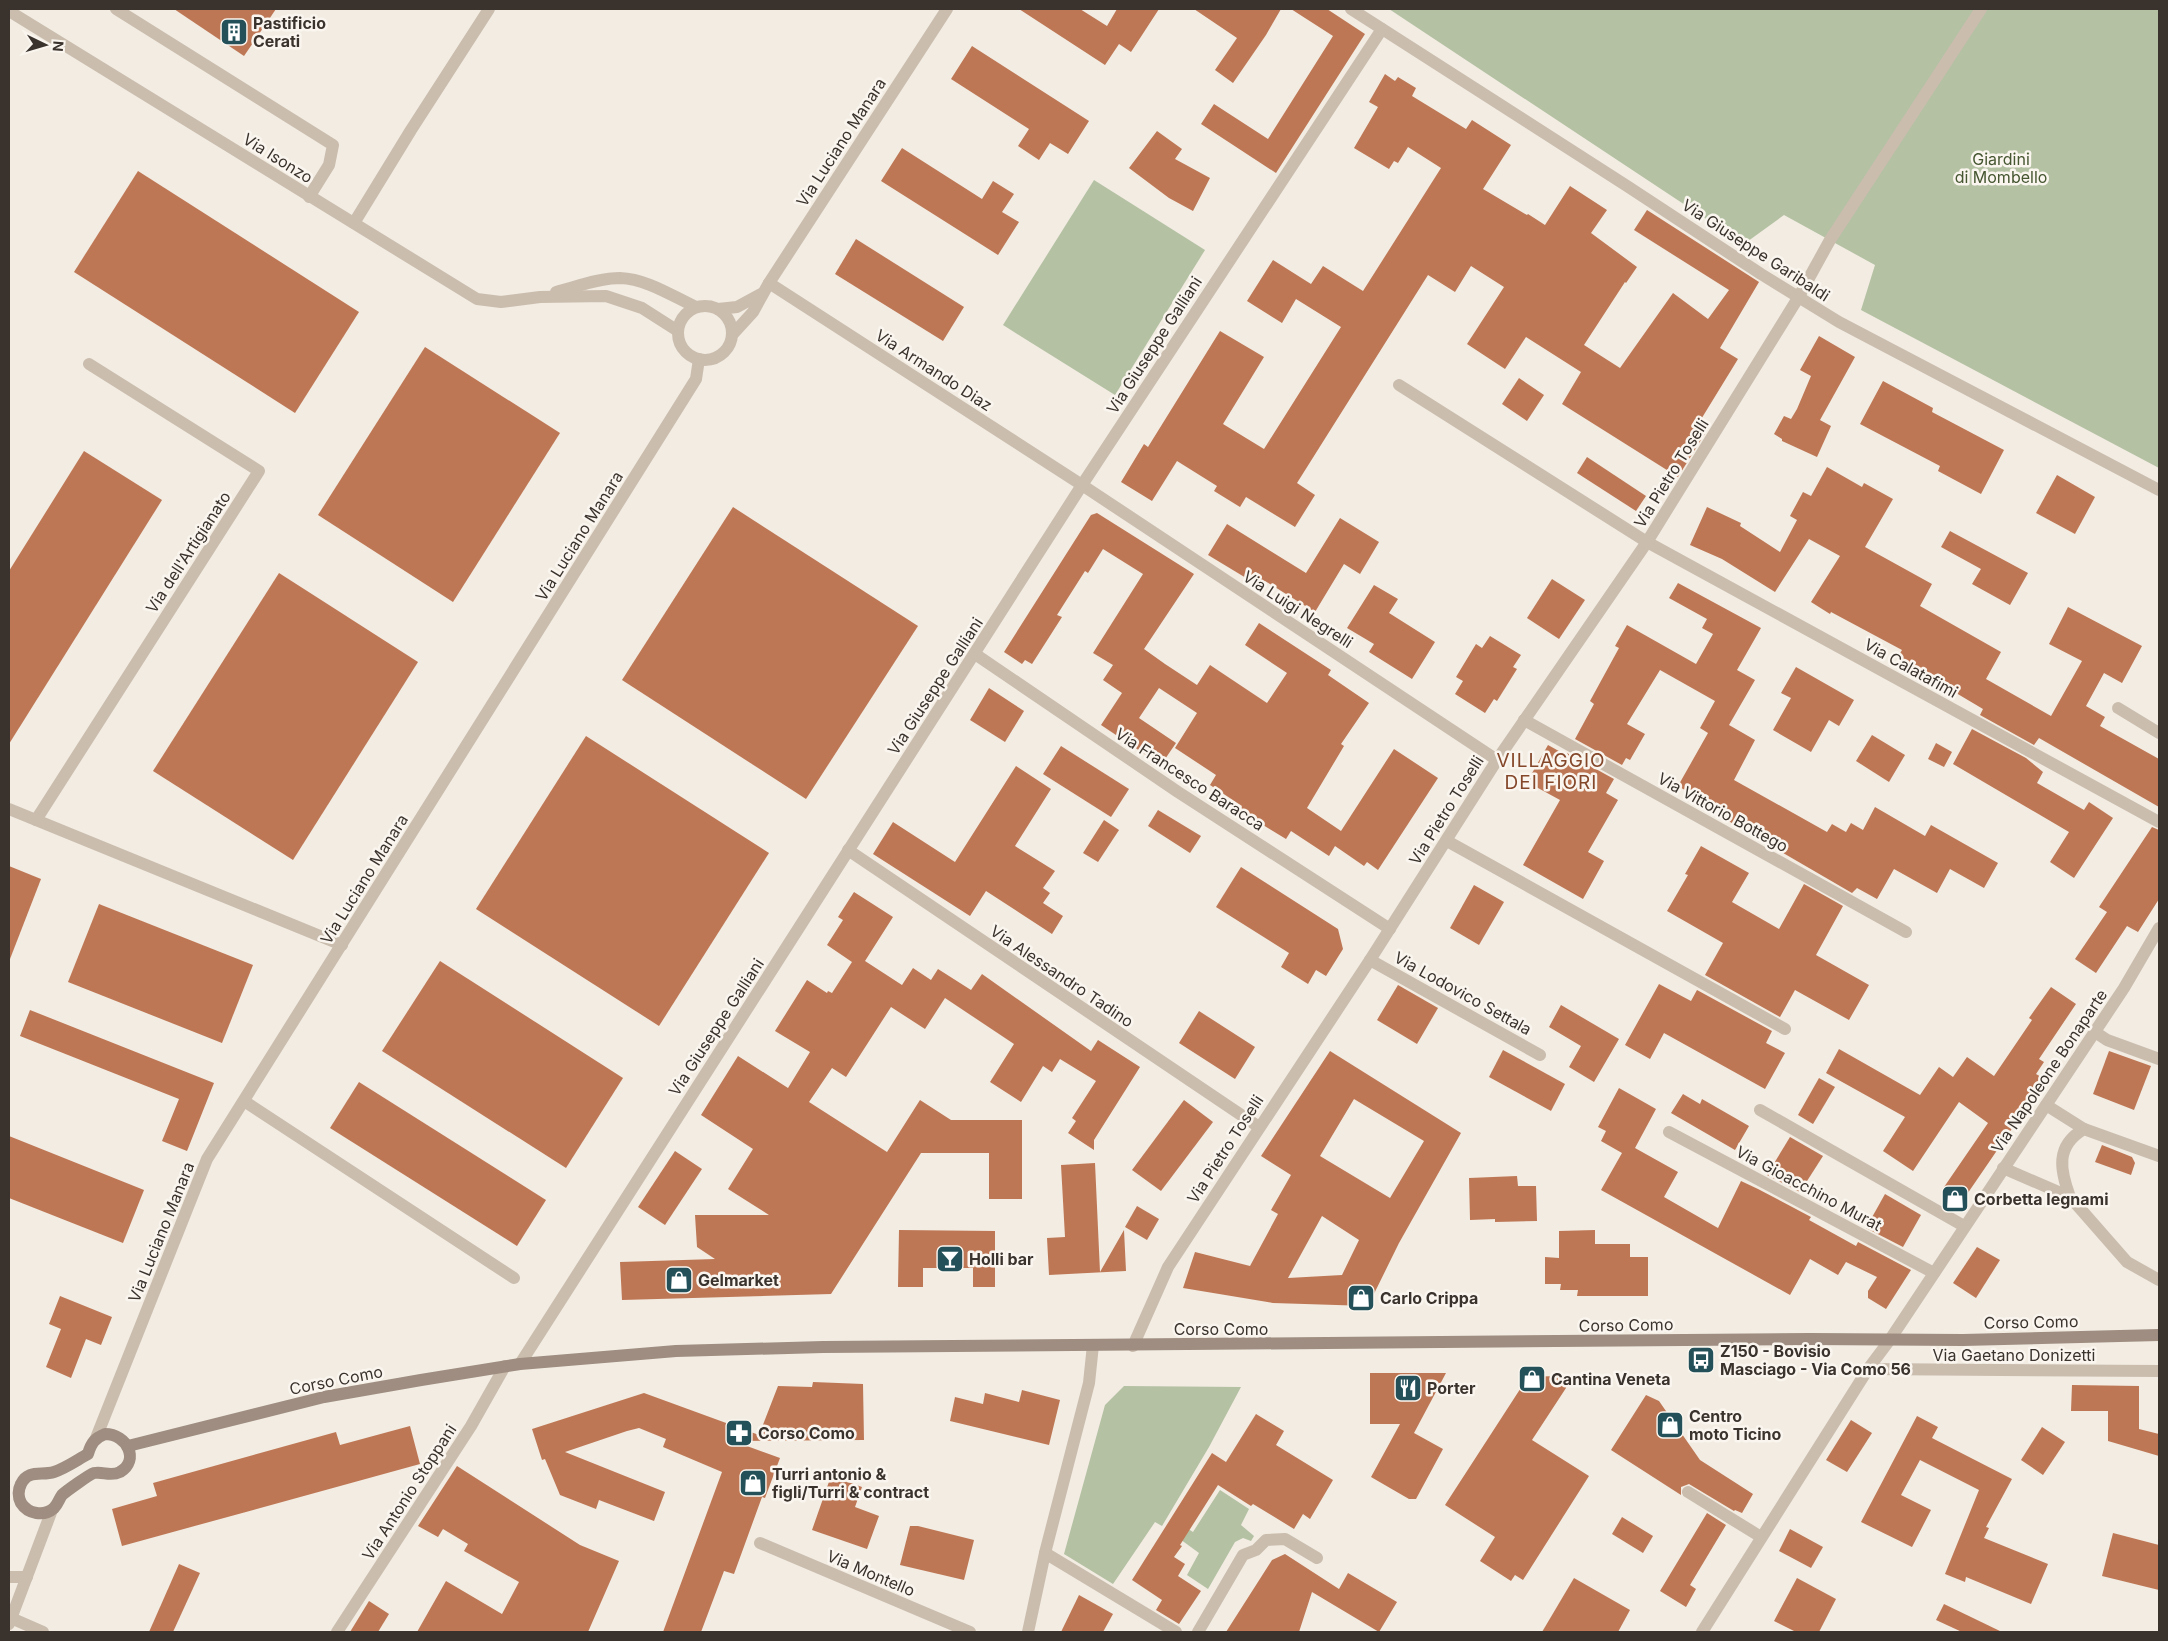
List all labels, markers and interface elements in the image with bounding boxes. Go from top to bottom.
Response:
place label: Pastificio Cerati [253,13,326,51]
building icon: Pastificio Cerati [219,17,249,47]
north arrow [20,20,70,70]
text: N [50,40,67,52]
street label: Via Luciano Manara [792,74,890,210]
street label: Via Isonzo [239,129,317,187]
park label: Giardini di Mombello [1955,149,2047,187]
street label: Via Giuseppe Garibaldi [1678,195,1834,305]
street label: Via Giuseppe Galliani [1102,273,1206,417]
street label: Via Armando Diaz [872,325,996,415]
street label: Via Pietro Toselli [1629,415,1713,531]
street label: Via Luciano Manara [531,467,627,605]
street label: Via dell'Artigianato [141,487,235,617]
street label: Via Luigi Negrelli [1239,566,1357,652]
street label: Via Giuseppe Galliani [883,614,987,758]
street label: Via Calatafimi [1861,634,1961,702]
street label: Via Francesco Baracca [1112,723,1268,835]
district label: VILLAGGIO DEI FIORI [1496,749,1606,794]
street label: Via Pietro Toselli [1404,752,1488,868]
street label: Via Vittorio Bottego [1654,768,1792,856]
street label: Via Luciano Manara [316,810,412,948]
street label: Via Alessandro Tadino [987,921,1137,1031]
street label: Via Lodovico Settala [1391,947,1535,1039]
street label: Via Giuseppe Galliani [664,955,768,1099]
street label: Via Napoleone Bonaparte [1987,985,2111,1157]
street label: Via Pietro Toselli [1183,1091,1267,1207]
street label: Via Gioacchino Murat [1733,1141,1885,1235]
street label: Via Luciano Manara [124,1159,198,1305]
shop icon: Corbetta legnami [1940,1184,1970,1214]
place label: Corbetta legnami [1974,1189,2109,1209]
bar icon: Holli bar [935,1244,965,1274]
place label: Holli bar [969,1249,1034,1269]
shop icon: Gelmarket [664,1265,694,1295]
place label: Gelmarket [698,1270,779,1290]
shop icon: Carlo Crippa [1346,1283,1376,1313]
place label: Carlo Crippa [1380,1288,1478,1308]
street label: Corso Como [1983,1311,2079,1333]
street label: Corso Como [1578,1314,1674,1336]
street label: Corso Como [1174,1319,1268,1339]
place label: Z150 - Bovisio Masciago - Via Como 56 [1720,1341,1911,1379]
bus stop icon: Z150 - Bovisio Masciago - Via Como 56 [1686,1345,1716,1375]
street label: Via Gaetano Donizetti [1933,1345,2095,1365]
street label: Corso Como [288,1361,384,1399]
shop icon: Cantina Veneta [1517,1364,1547,1394]
place label: Cantina Veneta [1551,1369,1671,1389]
restaurant icon: Porter [1393,1373,1423,1403]
place label: Porter [1427,1378,1476,1398]
place label: Centro moto Ticino [1689,1406,1781,1444]
shop icon: Centro moto Ticino [1655,1410,1685,1440]
pharmacy icon: Corso Como [724,1418,754,1448]
street label: Via Antonio Stoppani [358,1420,460,1564]
place label: Corso Como [758,1423,855,1443]
place label: Turri antonio & figli/Turri & contract [772,1464,929,1502]
shop icon: Turri antonio & figli/Turri & contract [738,1468,768,1498]
street label: Via Montello [824,1545,918,1601]

